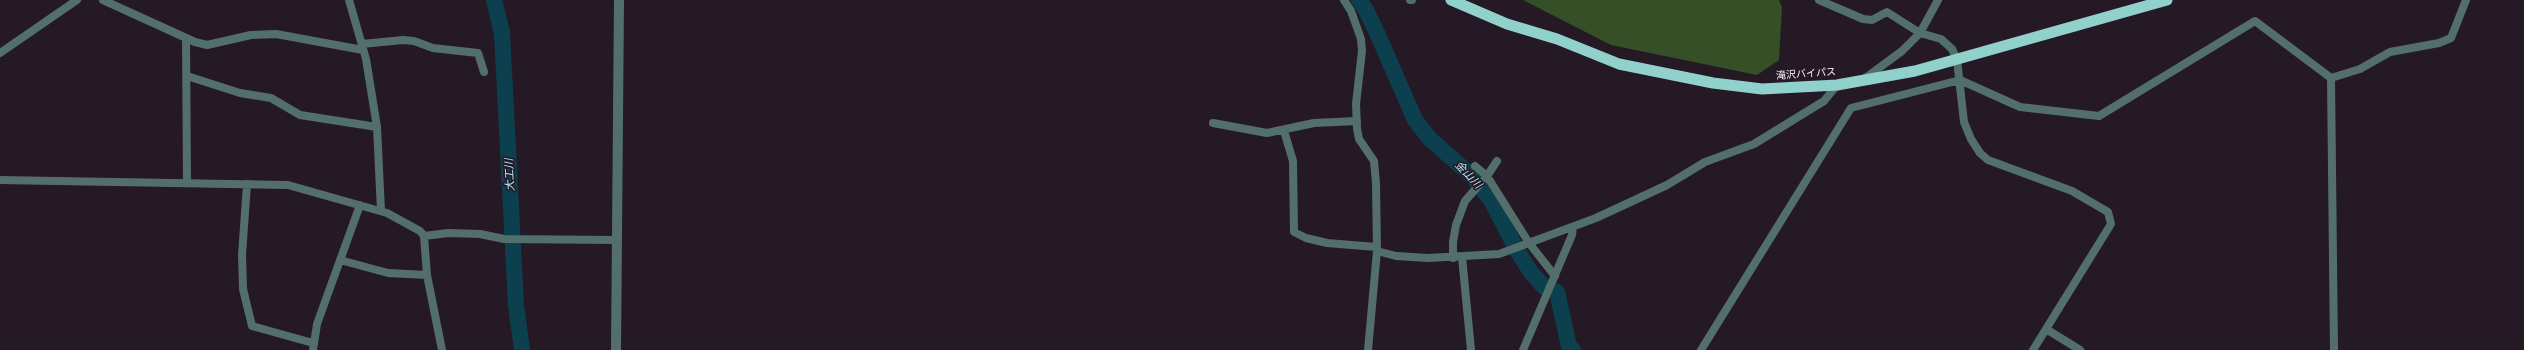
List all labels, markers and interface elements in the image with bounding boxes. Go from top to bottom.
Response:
street label: 滝沢バイパス [1776,66,1836,82]
water label: 大工川 [503,158,517,192]
water label: 金山川 [1452,159,1484,191]

